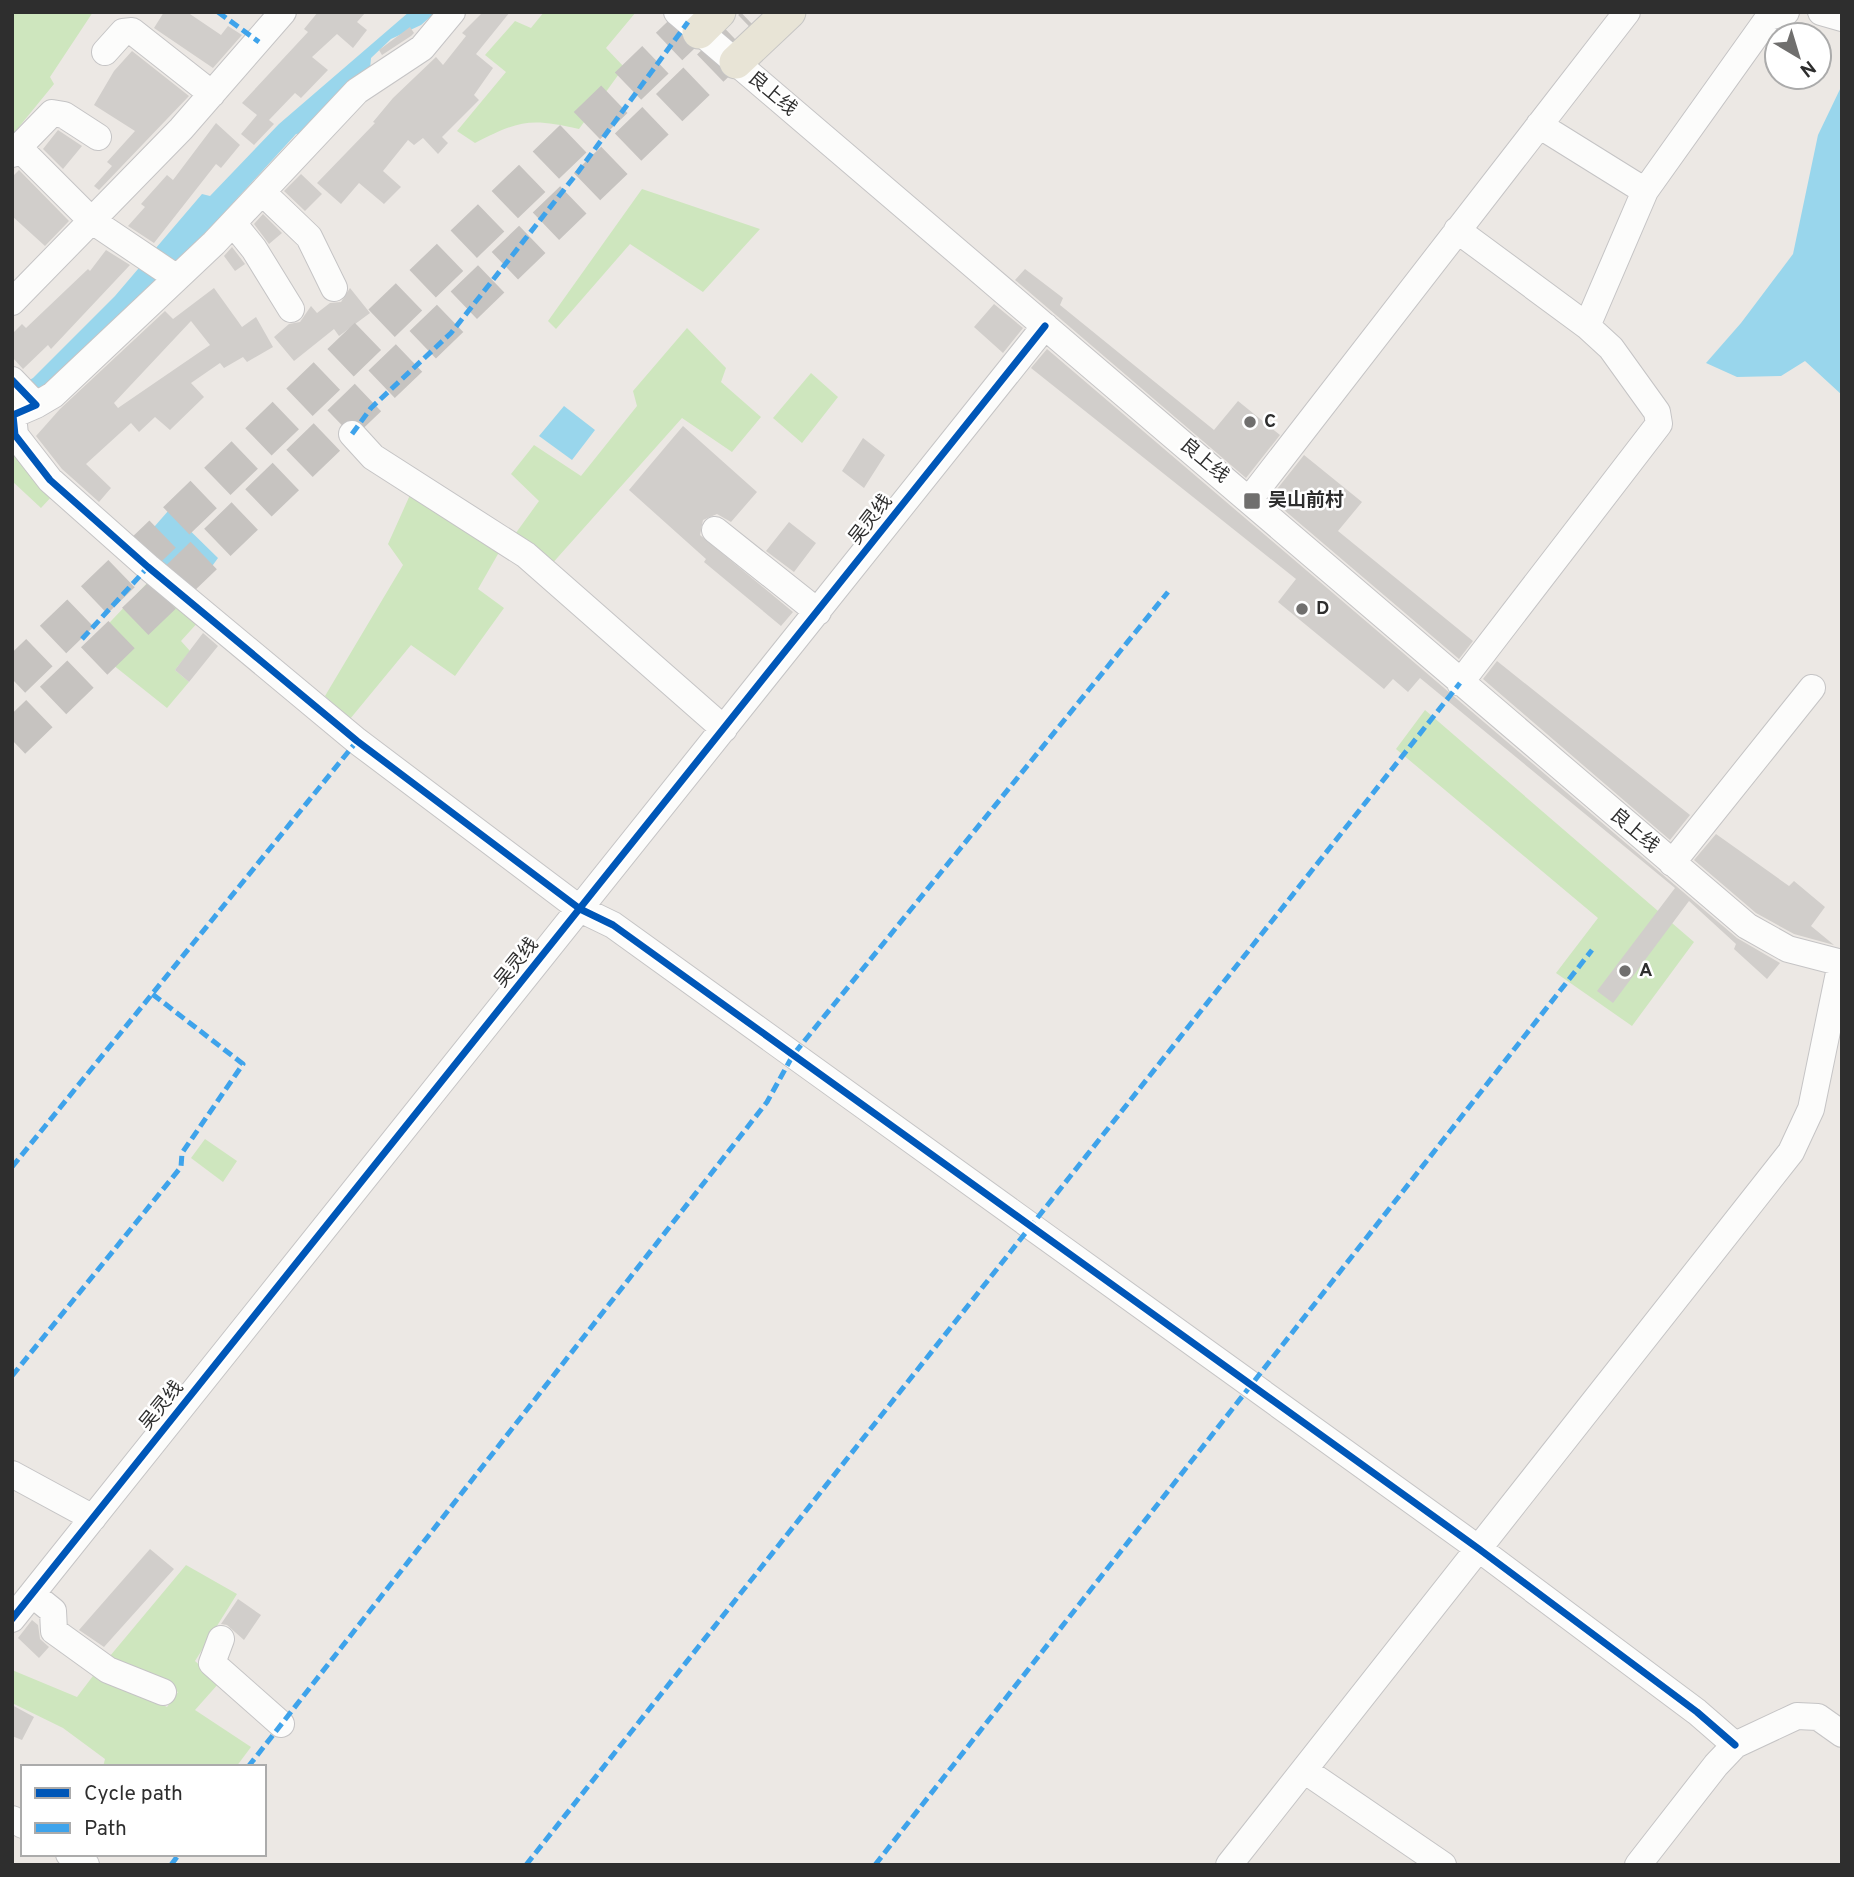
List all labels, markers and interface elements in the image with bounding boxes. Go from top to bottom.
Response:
north arrow [1763,21,1833,91]
text: N [1794,54,1820,81]
street label: 良上线 [742,66,802,122]
place label: C [1264,410,1276,434]
marker: C [1242,414,1258,430]
street label: 良上线 [1174,433,1234,489]
place label: 吴山前村 [1268,489,1344,513]
street label: 吴灵线 [844,490,898,550]
marker: 吴山前村 [1242,491,1262,511]
place label: D [1316,597,1330,621]
marker: D [1294,601,1310,617]
street label: 良上线 [1604,803,1664,859]
street label: 吴灵线 [490,933,544,993]
place label: A [1639,959,1653,983]
marker: A [1617,963,1633,979]
street label: 吴灵线 [135,1376,189,1436]
legend [21,1765,266,1856]
text: Cycle path [84,1781,183,1808]
text: Path [84,1816,127,1843]

